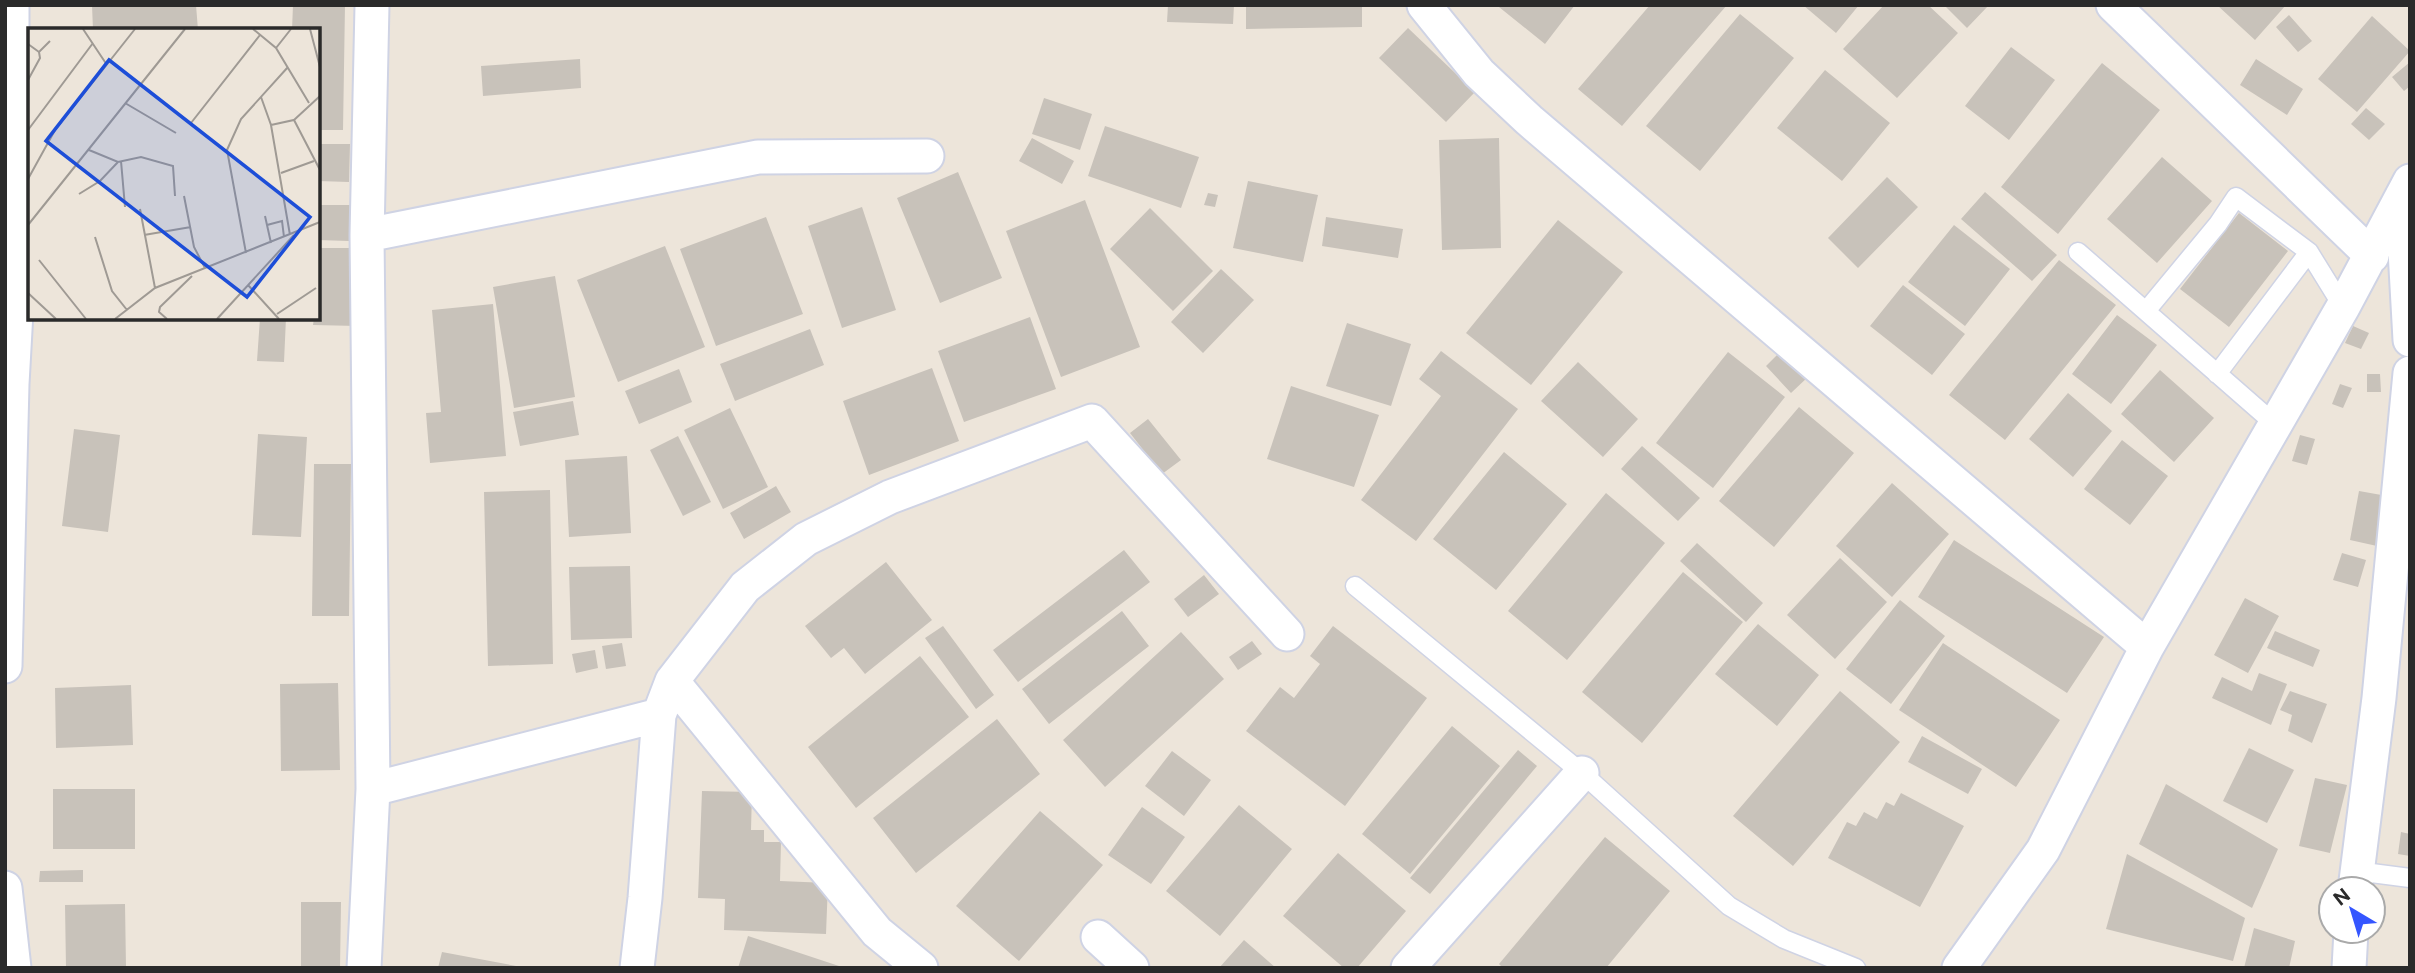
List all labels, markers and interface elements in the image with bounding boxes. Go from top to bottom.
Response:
inset map [28,28,320,320]
north arrow [2317,875,2387,945]
text: N [2329,883,2354,910]

